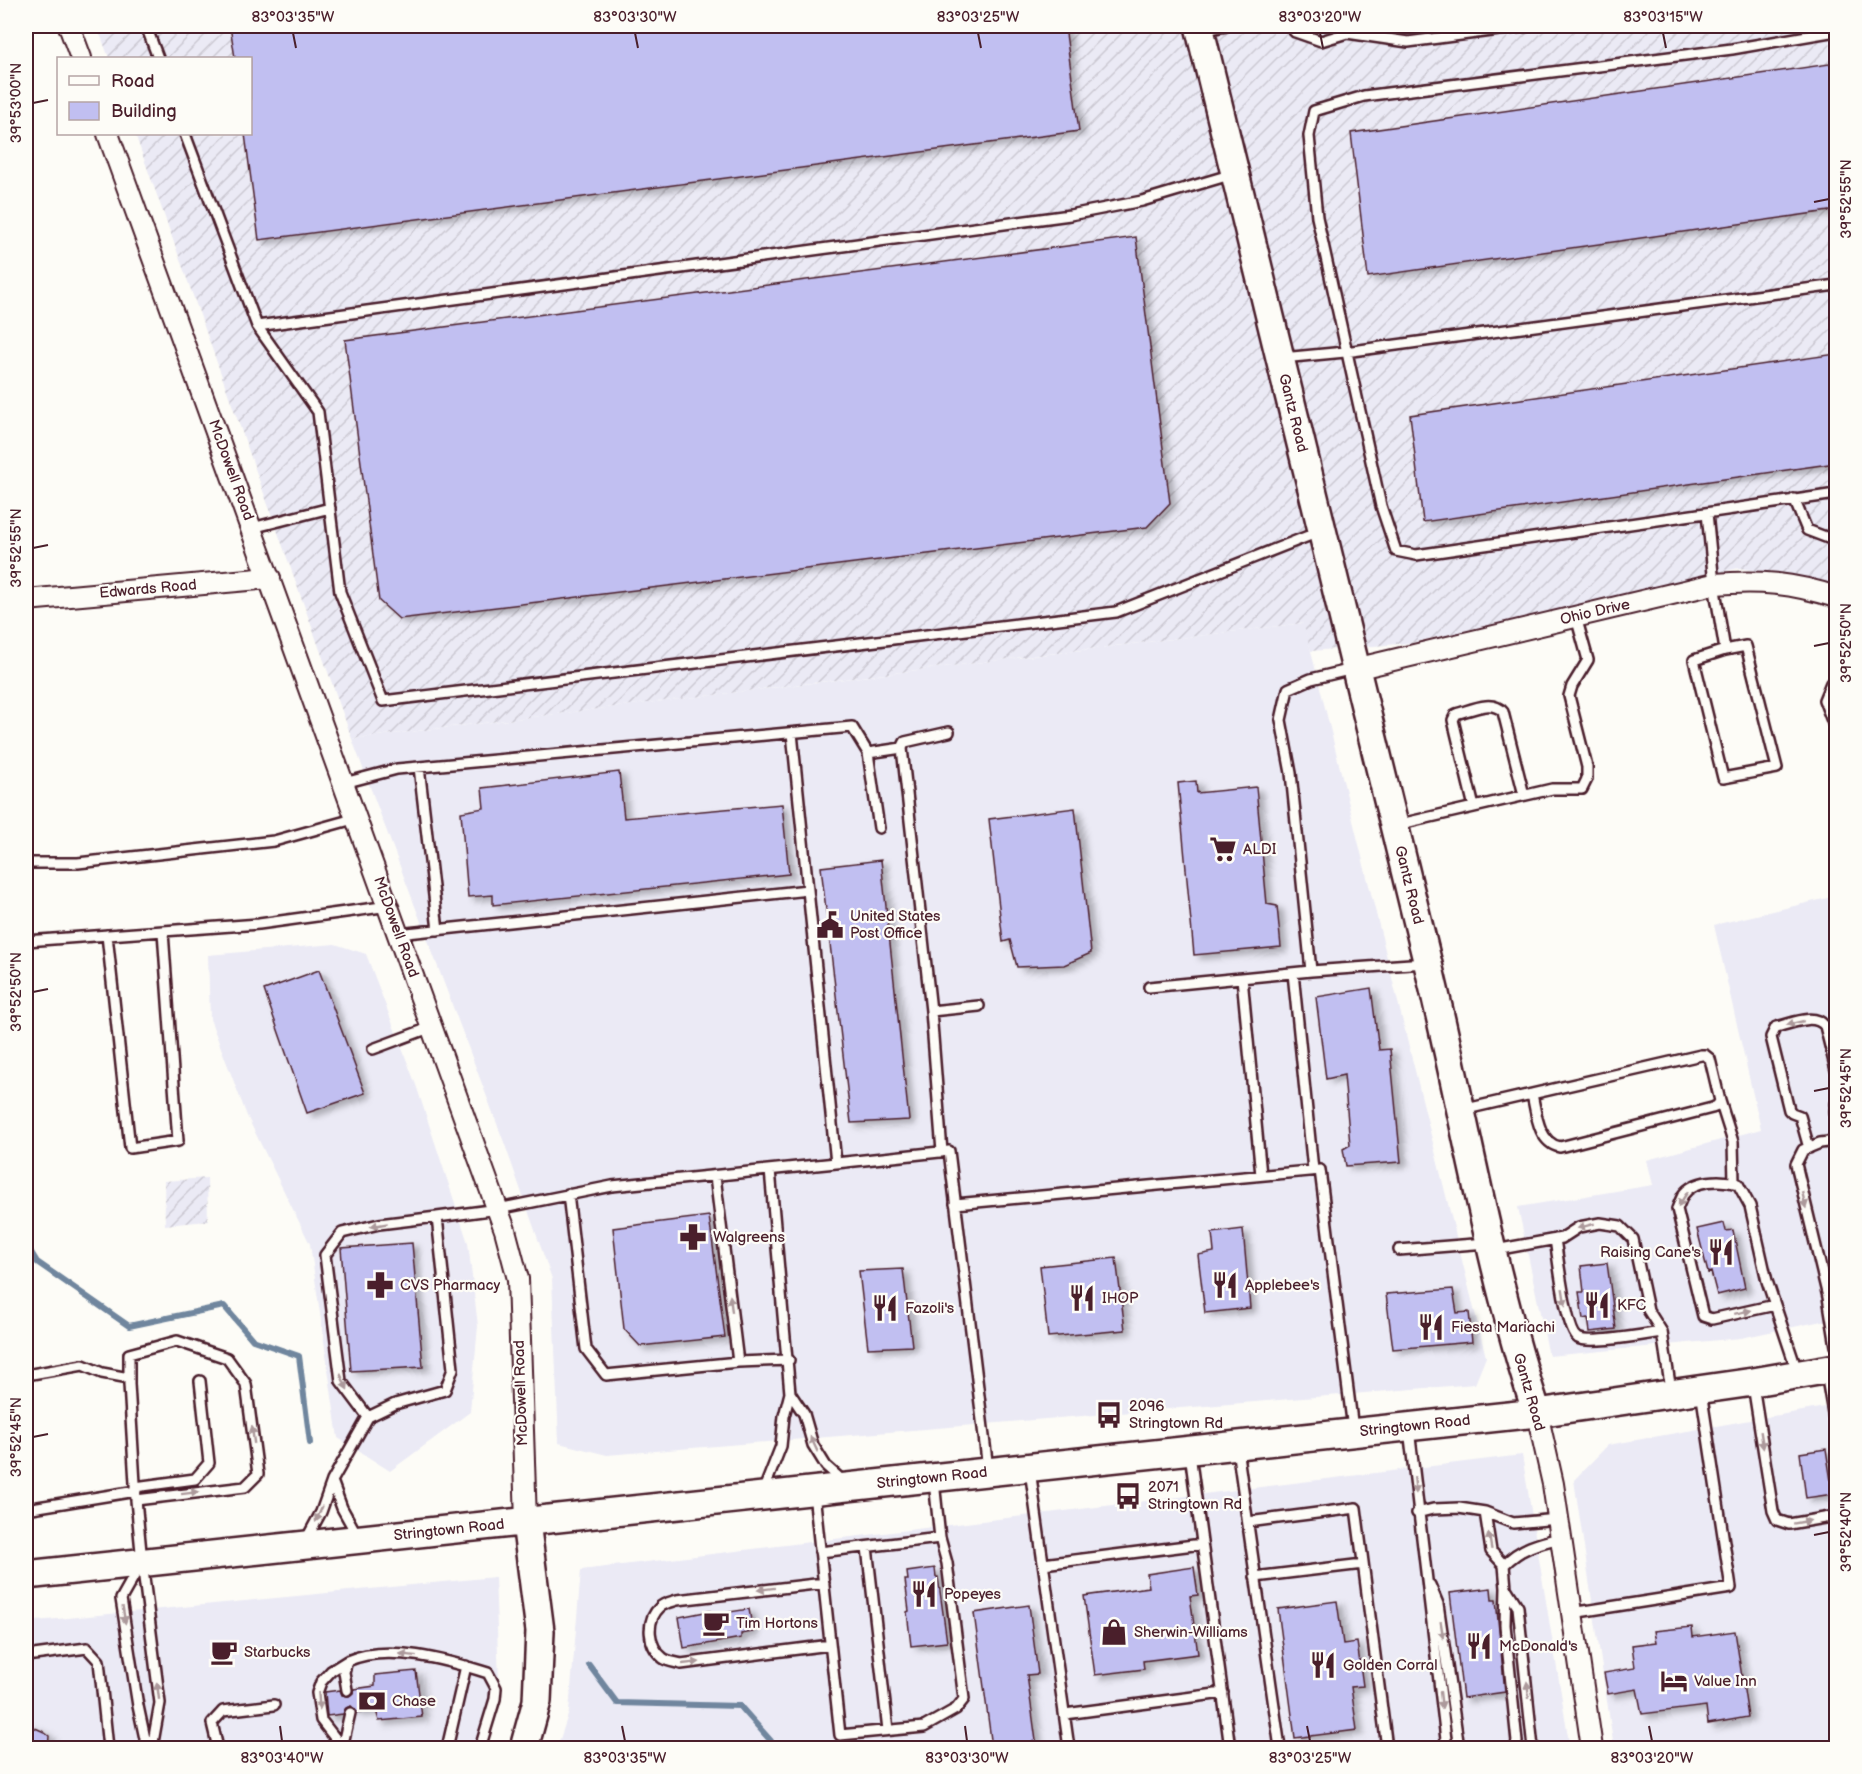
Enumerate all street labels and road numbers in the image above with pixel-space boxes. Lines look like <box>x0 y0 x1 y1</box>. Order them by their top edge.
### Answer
street label: Gantz Road <box>1274 372 1312 454</box>
street label: McDowell Road <box>204 417 258 523</box>
street label: Edwards Road <box>98 575 198 603</box>
street label: Ohio Drive <box>1558 595 1632 629</box>
street label: Gantz Road <box>1390 844 1428 926</box>
street label: McDowell Road <box>369 874 423 980</box>
street label: McDowell Road <box>510 1340 532 1446</box>
street label: Gantz Road <box>1509 1351 1549 1433</box>
street label: Stringtown Road <box>1359 1411 1471 1441</box>
street label: Stringtown Road <box>876 1463 988 1493</box>
street label: Stringtown Road <box>393 1515 505 1545</box>

